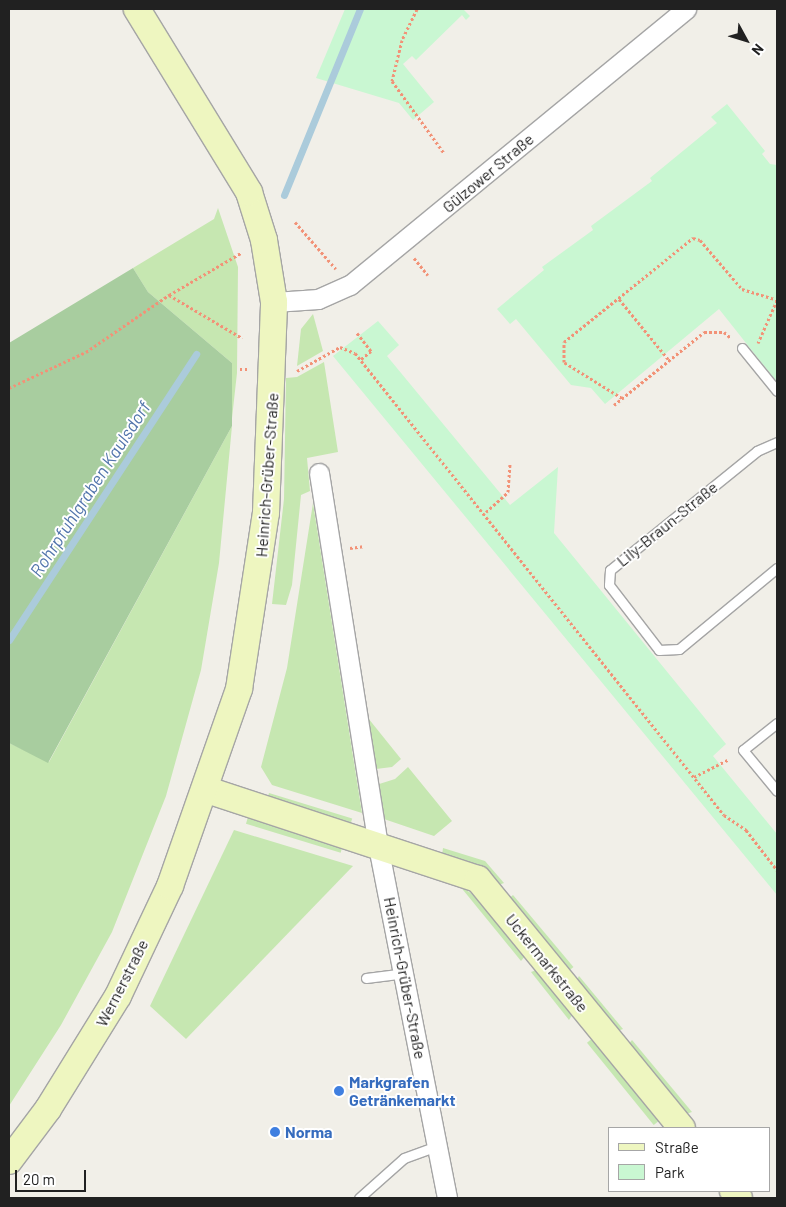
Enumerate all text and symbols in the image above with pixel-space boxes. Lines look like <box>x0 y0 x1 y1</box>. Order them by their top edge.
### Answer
north arrow <box>721 15 771 65</box>
text: N <box>749 41 768 59</box>
street label: Gülzower Straße <box>439 129 537 217</box>
street label: Heinrich-Grüber-Straße <box>252 392 282 558</box>
water label: Rohrpfuhlgraben Kaulsdorf <box>25 397 155 581</box>
street label: Lily-Braun-Straße <box>613 477 721 571</box>
street label: Heinrich-Grüber-Straße <box>380 895 430 1061</box>
street label: Uckermarkstraße <box>502 910 592 1016</box>
street label: Wernerstraße <box>92 936 152 1030</box>
place label: Markgrafen Getränkemarkt <box>349 1072 456 1110</box>
marker: Markgrafen Getränkemarkt <box>333 1085 345 1097</box>
place label: Norma <box>285 1122 332 1142</box>
marker: Norma <box>269 1126 281 1138</box>
legend <box>608 1127 771 1192</box>
text: Straße <box>655 1138 699 1156</box>
scale bar <box>18 1160 89 1192</box>
text: Park <box>655 1163 684 1181</box>
text: 20 m <box>23 1170 55 1188</box>

